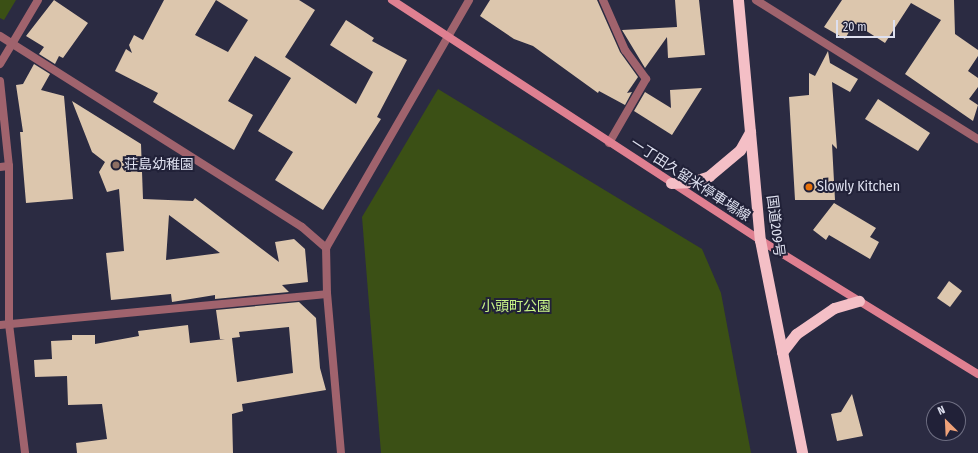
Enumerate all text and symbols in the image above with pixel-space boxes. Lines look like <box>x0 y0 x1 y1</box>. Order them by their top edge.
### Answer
scale bar <box>838 12 897 38</box>
text: 20 m <box>843 20 867 34</box>
street label: 一丁田久留米停車場線 <box>627 135 753 225</box>
place label: 荘島幼稚園 <box>124 157 194 173</box>
marker: 荘島幼稚園 <box>111 160 121 170</box>
place label: Slowly Kitchen <box>817 179 900 195</box>
marker: Slowly Kitchen <box>804 182 814 192</box>
street label: 国道209号 <box>763 194 787 258</box>
park label: 小頭町公園 <box>481 299 551 315</box>
north arrow <box>926 401 966 441</box>
text: N <box>936 403 947 418</box>

